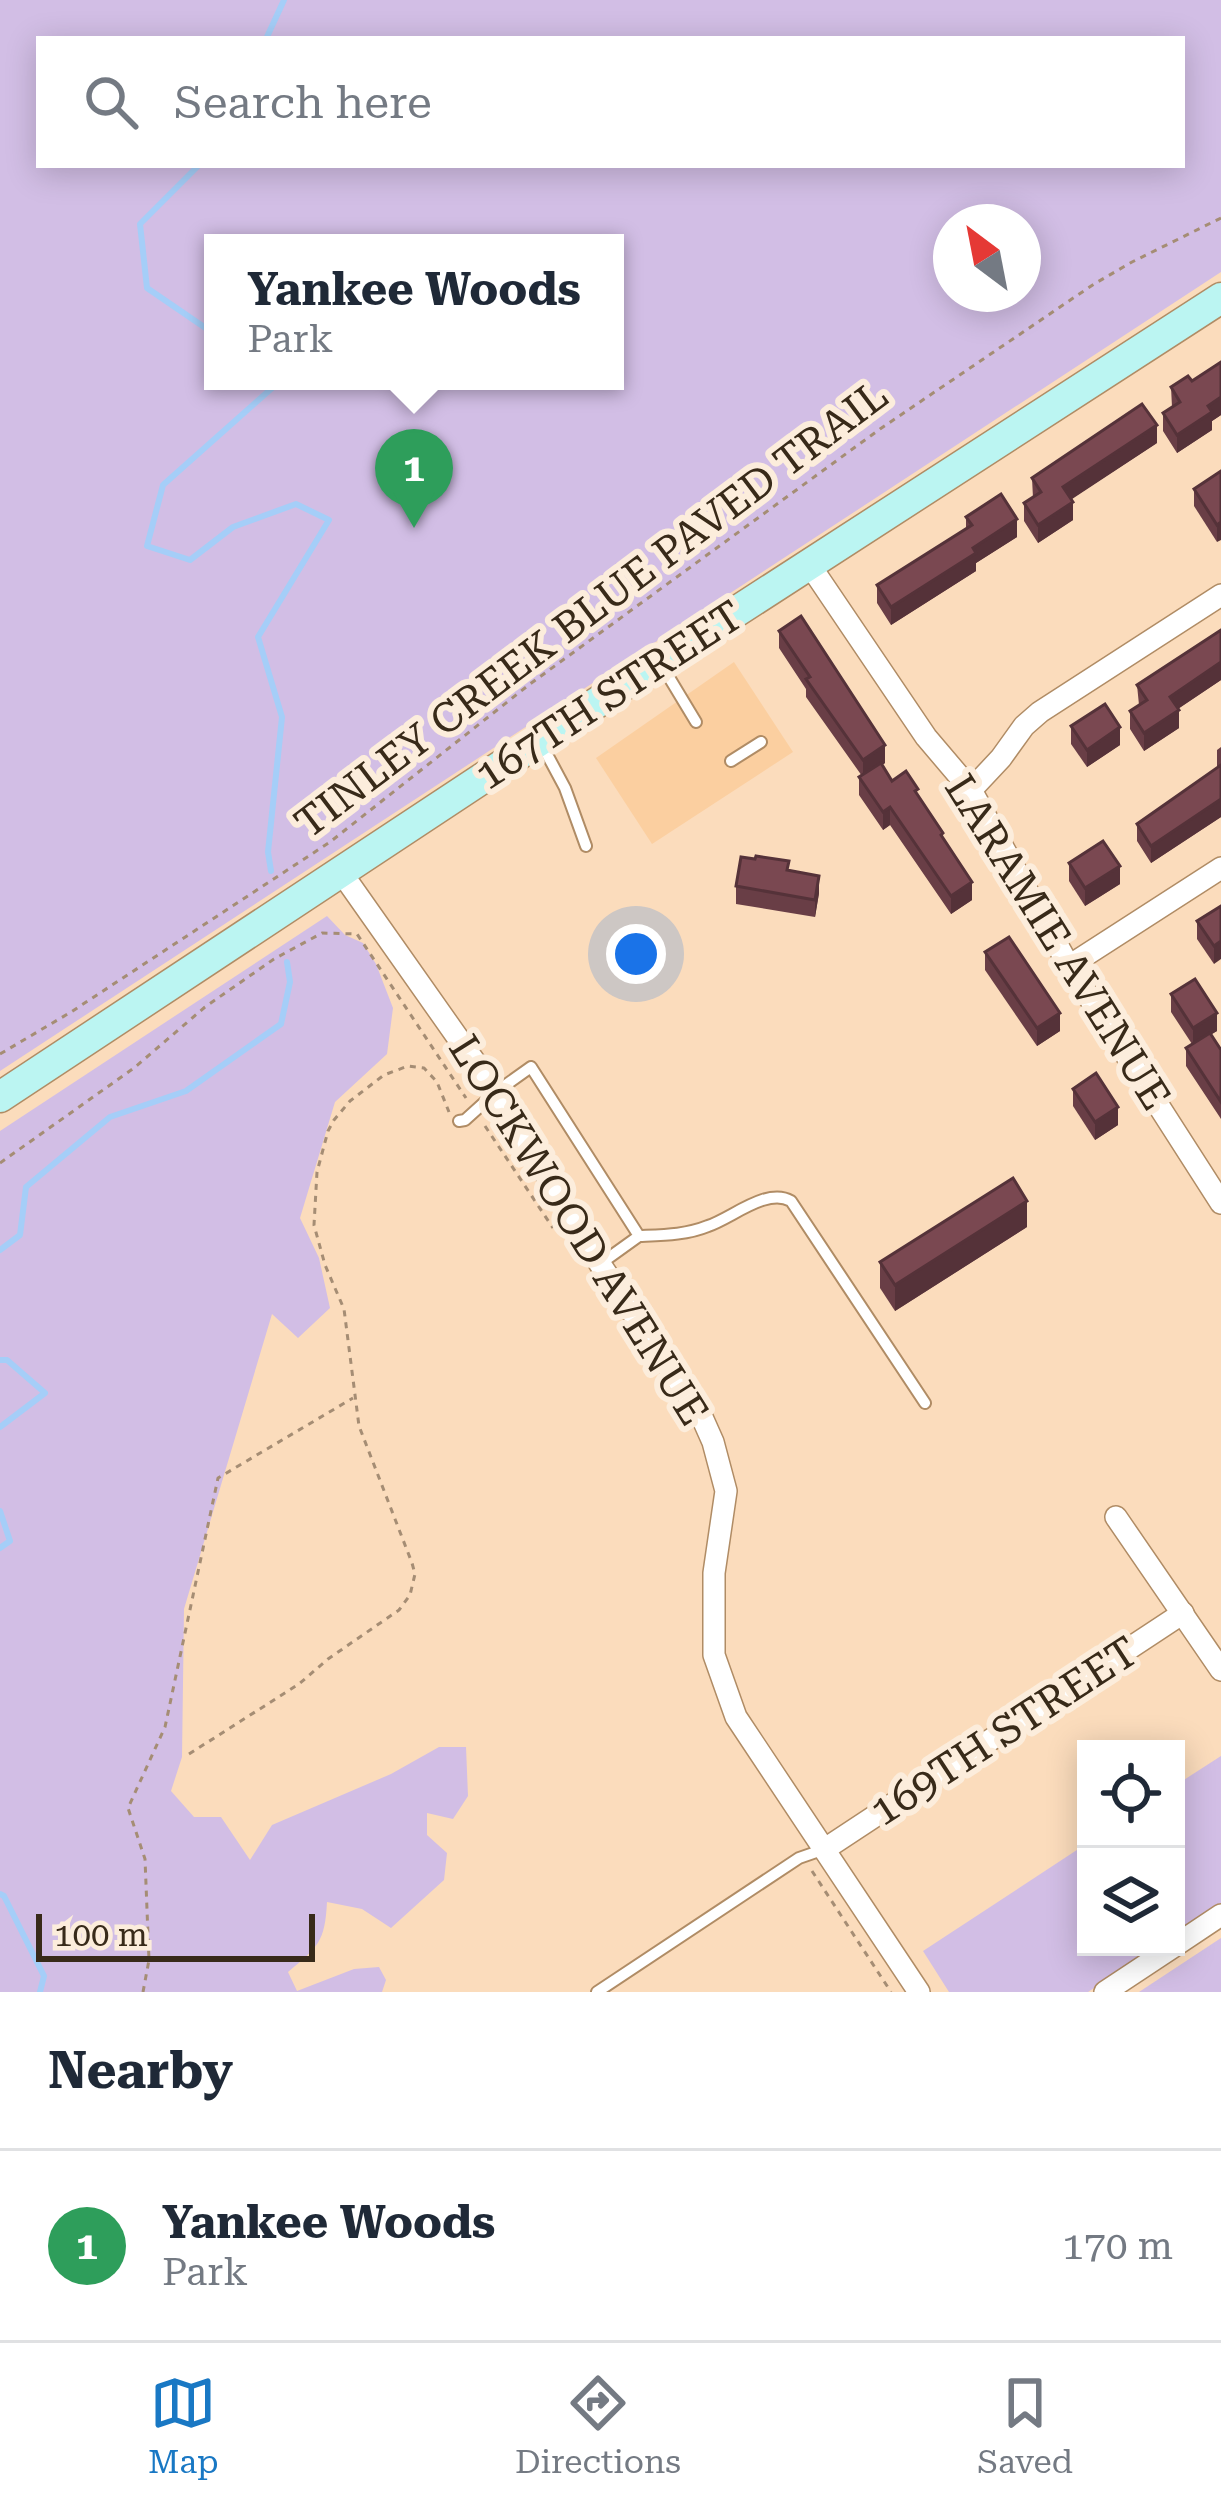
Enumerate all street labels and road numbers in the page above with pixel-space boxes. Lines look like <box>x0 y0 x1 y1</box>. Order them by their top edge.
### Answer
street label: TINLEY CREEK BLUE PAVED TRAIL <box>285 370 897 848</box>
street label: 167TH STREET <box>466 590 752 800</box>
street label: LARAMIE AVENUE <box>935 766 1181 1118</box>
street label: LOCKWOOD AVENUE <box>439 1026 719 1434</box>
street label: 169TH STREET <box>861 1626 1147 1836</box>

